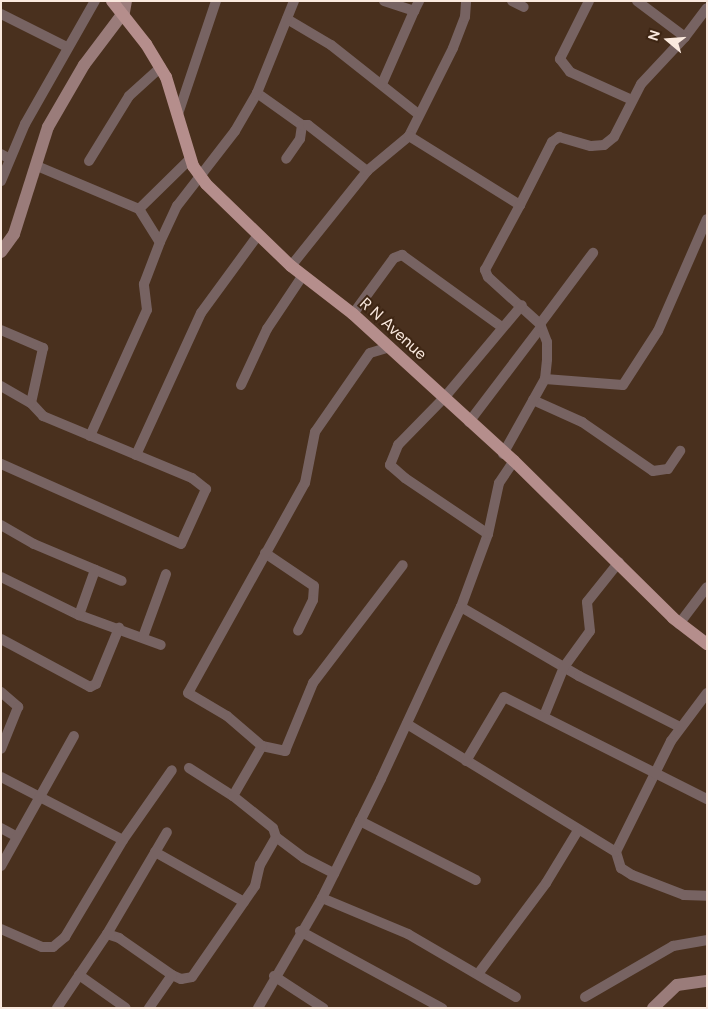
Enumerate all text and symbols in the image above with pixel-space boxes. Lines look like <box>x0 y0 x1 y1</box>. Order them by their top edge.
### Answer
north arrow <box>643 15 693 65</box>
text: N <box>644 28 664 43</box>
street label: R N Avenue <box>356 294 430 364</box>

